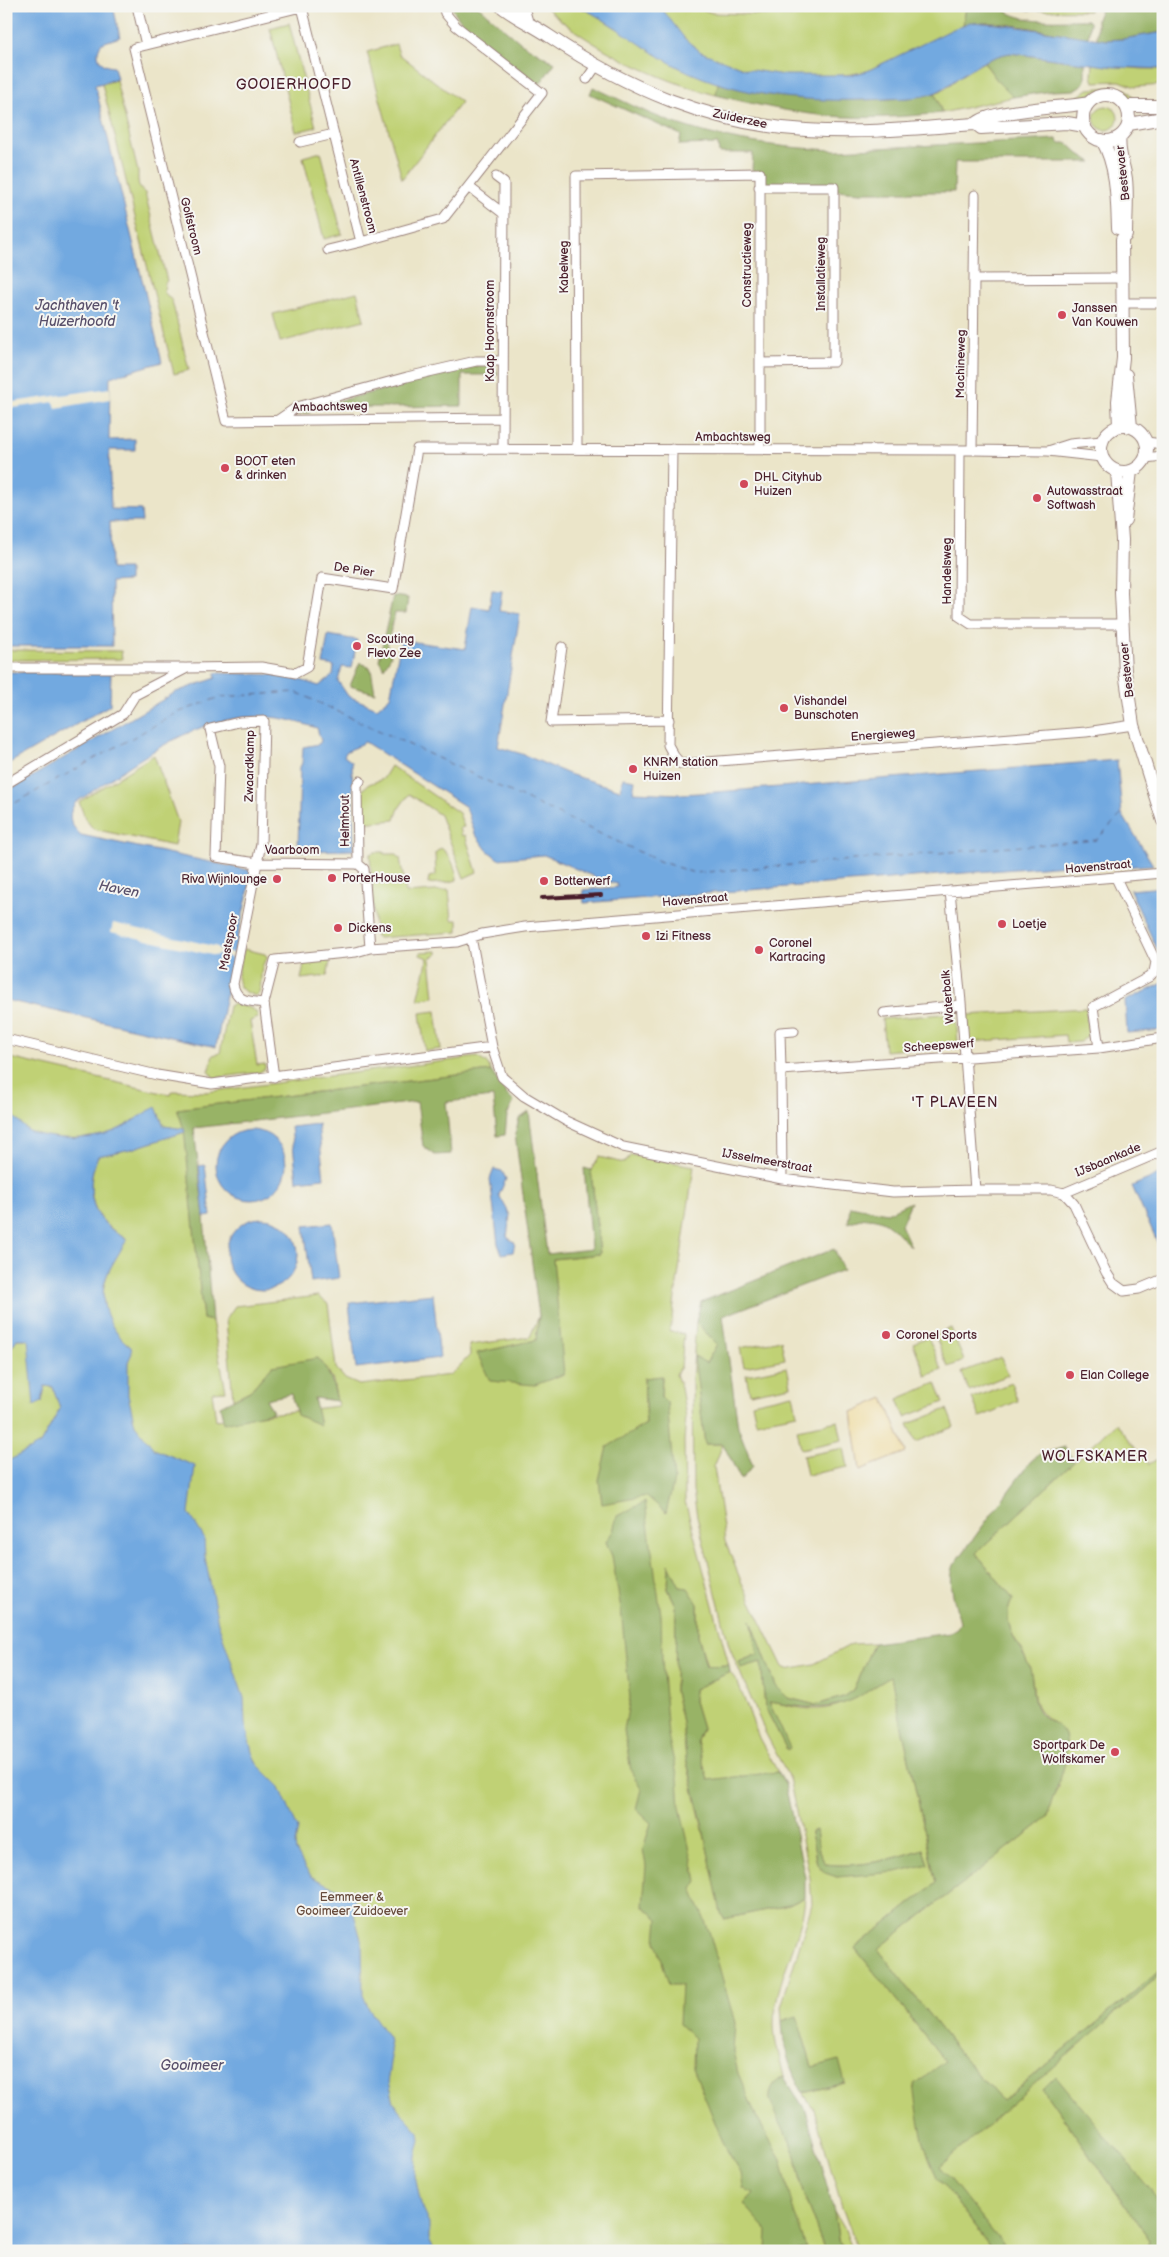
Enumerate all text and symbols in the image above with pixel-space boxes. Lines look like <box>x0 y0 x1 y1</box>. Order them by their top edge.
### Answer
district label: GOOIERHOOFD <box>236 76 352 93</box>
street label: Zuiderzee <box>711 106 768 132</box>
street label: Bestevaer <box>1113 144 1133 201</box>
street label: Antillenstroom <box>346 157 380 235</box>
street label: Golfstroom <box>177 195 205 257</box>
street label: Constructieweg <box>740 223 755 307</box>
street label: Installatieweg <box>814 237 829 311</box>
street label: Kabelweg <box>557 240 572 293</box>
street label: Kaap Hoornstroom <box>483 280 498 382</box>
water label: Jachthaven 't Huizerhoofd <box>34 297 119 330</box>
place label: Janssen Van Kouwen <box>1072 301 1138 330</box>
marker: Janssen Van Kouwen <box>1056 309 1068 321</box>
street label: Machineweg <box>953 329 969 399</box>
street label: Ambachtsweg <box>292 399 368 415</box>
street label: Ambachtsweg <box>695 430 771 445</box>
place label: BOOT eten & drinken <box>235 454 296 483</box>
marker: BOOT eten & drinken <box>219 462 231 474</box>
place label: DHL Cityhub Huizen <box>754 470 822 499</box>
marker: DHL Cityhub Huizen <box>738 478 750 490</box>
place label: Autowasstraat Softwash <box>1047 484 1123 513</box>
marker: Autowasstraat Softwash <box>1031 492 1043 504</box>
street label: Handelsweg <box>940 537 955 604</box>
street label: De Pier <box>333 559 376 581</box>
place label: Scouting Flevo Zee <box>367 632 421 661</box>
marker: Scouting Flevo Zee <box>351 640 363 652</box>
street label: Bestevaer <box>1117 641 1137 698</box>
place label: Vishandel Bunschoten <box>794 694 859 723</box>
marker: Vishandel Bunschoten <box>778 702 790 714</box>
street label: Energieweg <box>850 725 916 745</box>
street label: Zwaardklamp <box>242 730 258 803</box>
place label: KNRM station Huizen <box>643 755 718 784</box>
marker: KNRM station Huizen <box>627 763 639 775</box>
street label: Helmhout <box>338 795 353 847</box>
street label: Vaarboom <box>265 843 319 858</box>
street label: Havenstraat <box>1064 857 1132 877</box>
place label: PorterHouse <box>342 871 410 886</box>
place label: Riva Wijnlounge <box>181 872 267 887</box>
marker: PorterHouse <box>326 872 338 884</box>
marker: Riva Wijnlounge <box>271 873 283 885</box>
place label: Botterwerf <box>554 874 611 889</box>
marker: Botterwerf <box>538 875 550 887</box>
water label: Haven <box>97 877 141 901</box>
street label: Havenstraat <box>661 890 729 910</box>
street label: Mastspoor <box>216 912 242 972</box>
place label: Loetje <box>1012 917 1047 932</box>
marker: Loetje <box>996 918 1008 930</box>
place label: Dickens <box>348 921 392 936</box>
marker: Dickens <box>332 922 344 934</box>
place label: Izi Fitness <box>656 929 711 944</box>
marker: Izi Fitness <box>640 930 652 942</box>
place label: Coronel Kartracing <box>769 936 825 965</box>
marker: Coronel Kartracing <box>753 944 765 956</box>
street label: Waterbalk <box>938 969 958 1025</box>
street label: Scheepswerf <box>903 1036 975 1056</box>
district label: 'T PLAVEEN <box>911 1094 999 1111</box>
street label: IJsbaankade <box>1073 1139 1143 1181</box>
street label: IJsselmeerstraat <box>721 1146 814 1176</box>
place label: Coronel Sports <box>896 1328 977 1343</box>
marker: Coronel Sports <box>880 1329 892 1341</box>
place label: Elan College <box>1080 1368 1149 1383</box>
marker: Elan College <box>1064 1369 1076 1381</box>
district label: WOLFSKAMER <box>1042 1448 1148 1465</box>
place label: Sportpark De Wolfskamer <box>1033 1738 1106 1767</box>
marker: Sportpark De Wolfskamer <box>1109 1746 1121 1758</box>
park label: Eemmeer & Gooimeer Zuidoever <box>296 1890 408 1919</box>
water label: Gooimeer <box>161 2057 224 2074</box>

